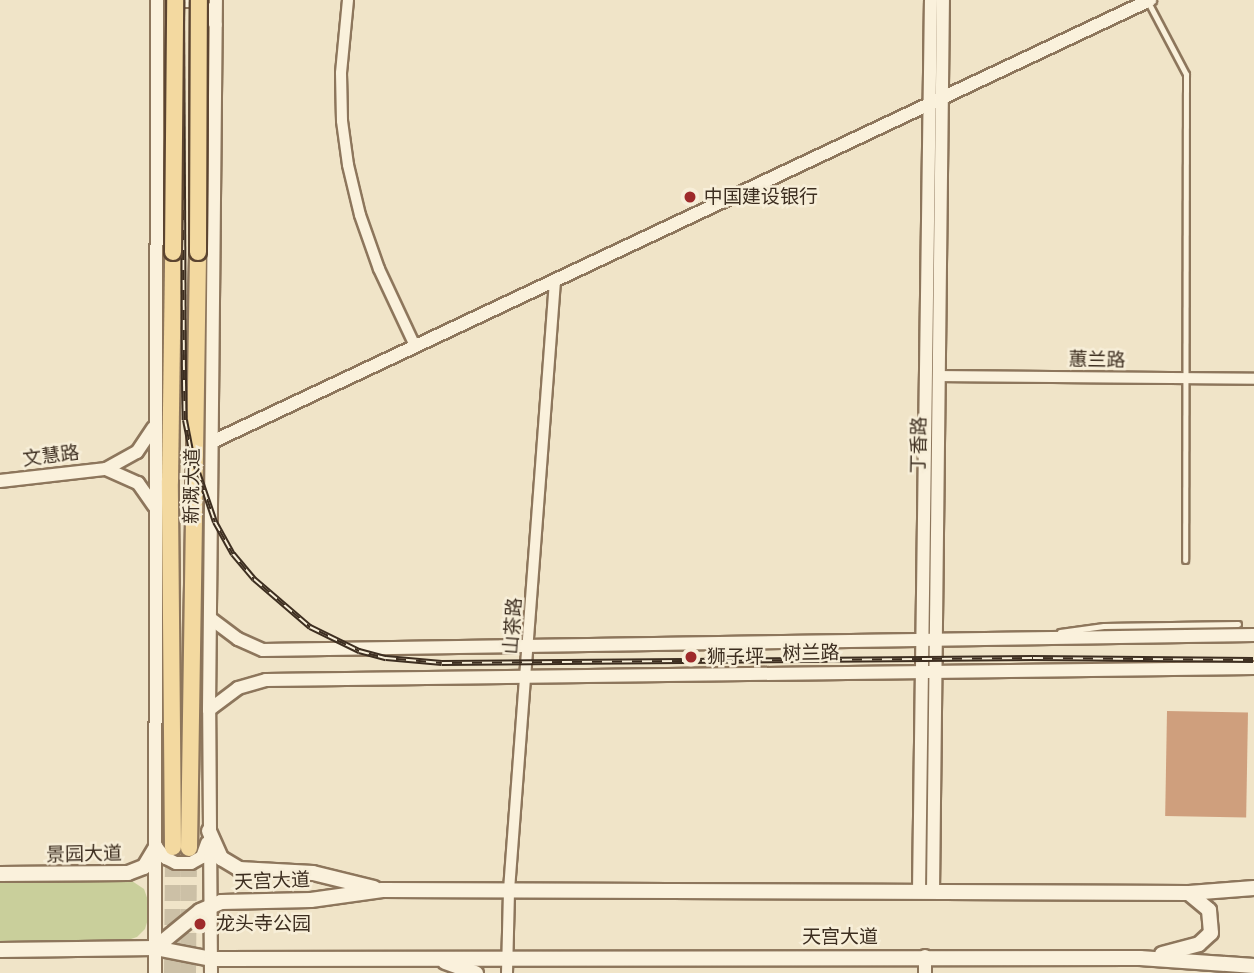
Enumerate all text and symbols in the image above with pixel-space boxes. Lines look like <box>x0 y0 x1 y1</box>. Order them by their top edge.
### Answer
place label: 中国建设银行 <box>704 186 818 208</box>
marker: 中国建设银行 <box>682 189 698 205</box>
street label: 蕙兰路 <box>1068 348 1126 372</box>
street label: 丁香路 <box>907 416 931 474</box>
street label: 文慧路 <box>21 441 81 471</box>
street label: 新溉大道 <box>180 448 204 524</box>
street label: 山茶路 <box>500 597 526 655</box>
street label: 树兰路 <box>782 641 840 665</box>
place label: 狮子坪 <box>707 646 764 668</box>
marker: 狮子坪 <box>681 647 701 667</box>
street label: 景园大道 <box>46 842 122 866</box>
street label: 天宫大道 <box>234 868 310 894</box>
place label: 龙头寺公园 <box>216 913 311 935</box>
marker: 龙头寺公园 <box>190 914 210 934</box>
street label: 天宫大道 <box>802 926 878 948</box>

